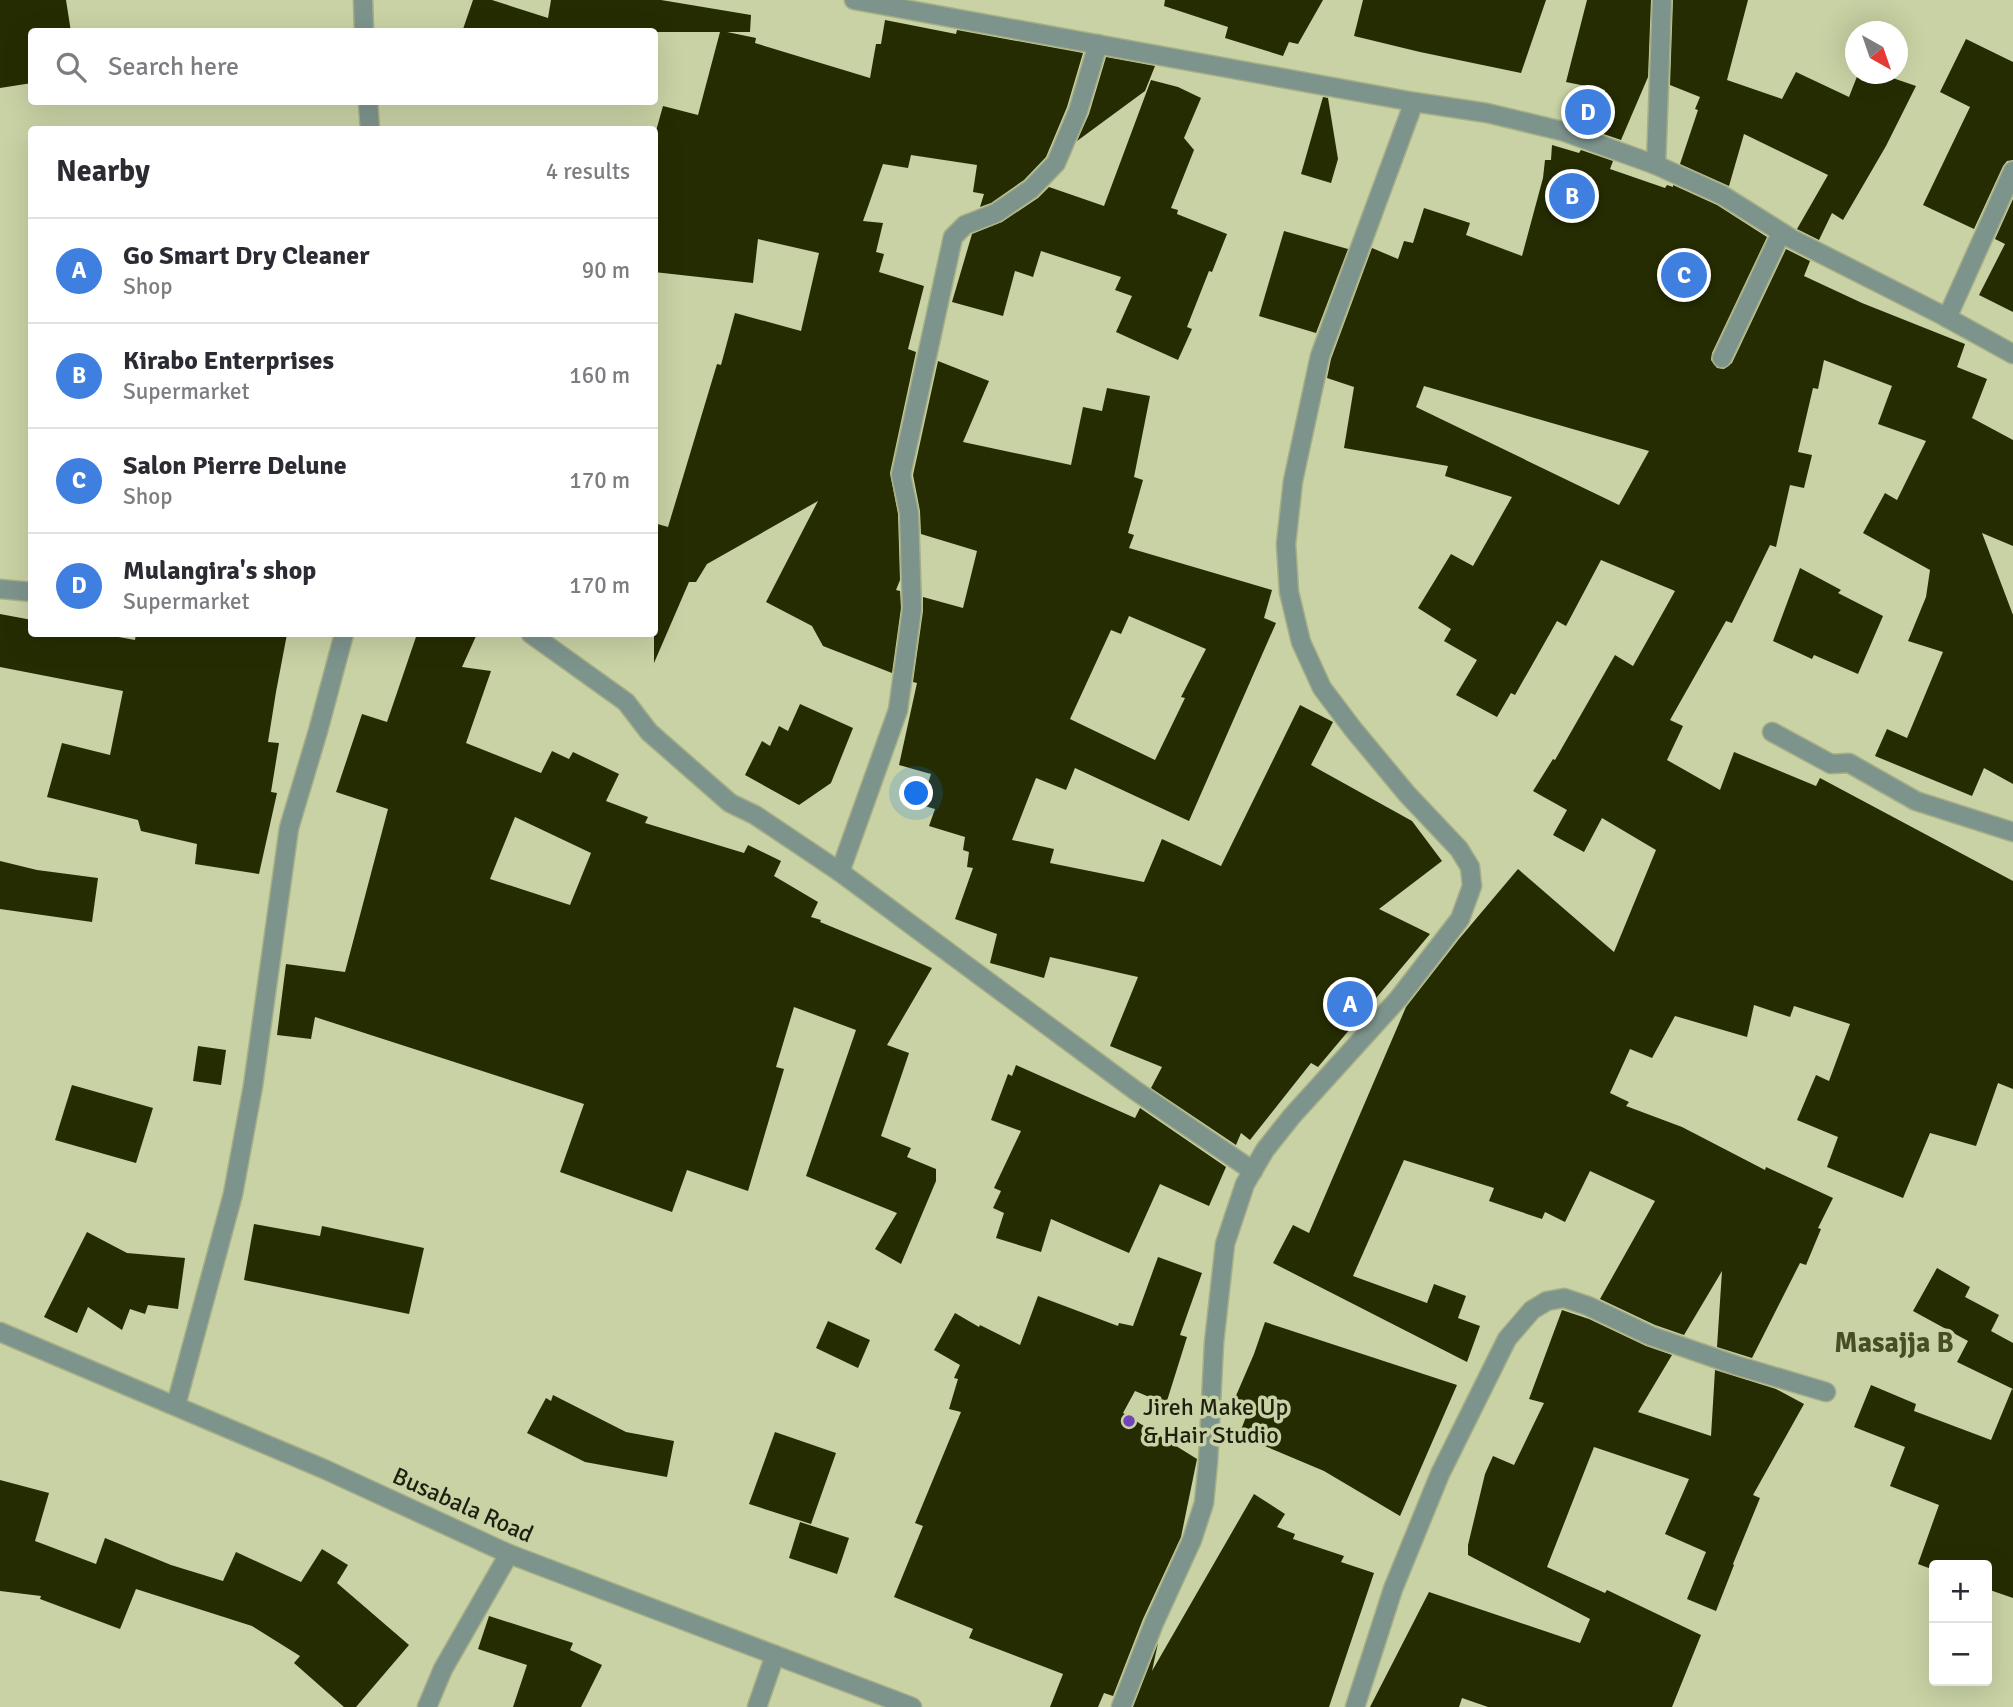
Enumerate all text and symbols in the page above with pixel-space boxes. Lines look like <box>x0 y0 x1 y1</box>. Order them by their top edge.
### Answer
north arrow <box>1845 21 1908 84</box>
search box <box>28 28 658 105</box>
icon: search <box>52 48 90 86</box>
text: Search here <box>108 51 239 83</box>
pin: D <box>1565 86 1611 138</box>
text: Nearby <box>56 153 150 190</box>
text: 4 results <box>546 157 630 186</box>
pin: B <box>1549 170 1595 222</box>
text: Go Smart Dry Cleaner <box>123 240 370 272</box>
pin: C <box>1661 249 1707 301</box>
text: A <box>72 256 86 285</box>
text: 90 m <box>582 256 630 285</box>
text: Shop <box>123 272 172 301</box>
text: Kirabo Enterprises <box>123 345 334 377</box>
text: B <box>72 361 86 390</box>
text: 160 m <box>569 361 630 390</box>
text: Supermarket <box>123 377 250 406</box>
text: Salon Pierre Delune <box>123 450 347 482</box>
text: C <box>72 466 86 495</box>
text: 170 m <box>569 466 630 495</box>
text: Shop <box>123 482 172 511</box>
text: Mulangira's shop <box>123 555 316 587</box>
text: D <box>71 571 87 600</box>
text: 170 m <box>569 571 630 600</box>
text: Supermarket <box>123 587 250 616</box>
your location <box>899 776 933 810</box>
pin: A <box>1327 978 1373 1030</box>
district label: Masajja B <box>1834 1326 1954 1360</box>
place label: Jireh Make Up & Hair Studio <box>1143 1392 1288 1450</box>
marker: Jireh Make Up & Hair Studio <box>1121 1413 1137 1429</box>
street label: Busabala Road <box>388 1461 538 1549</box>
map controls <box>1929 1560 1992 1686</box>
button: + <box>1929 1560 1992 1623</box>
button: − <box>1929 1623 1992 1686</box>

